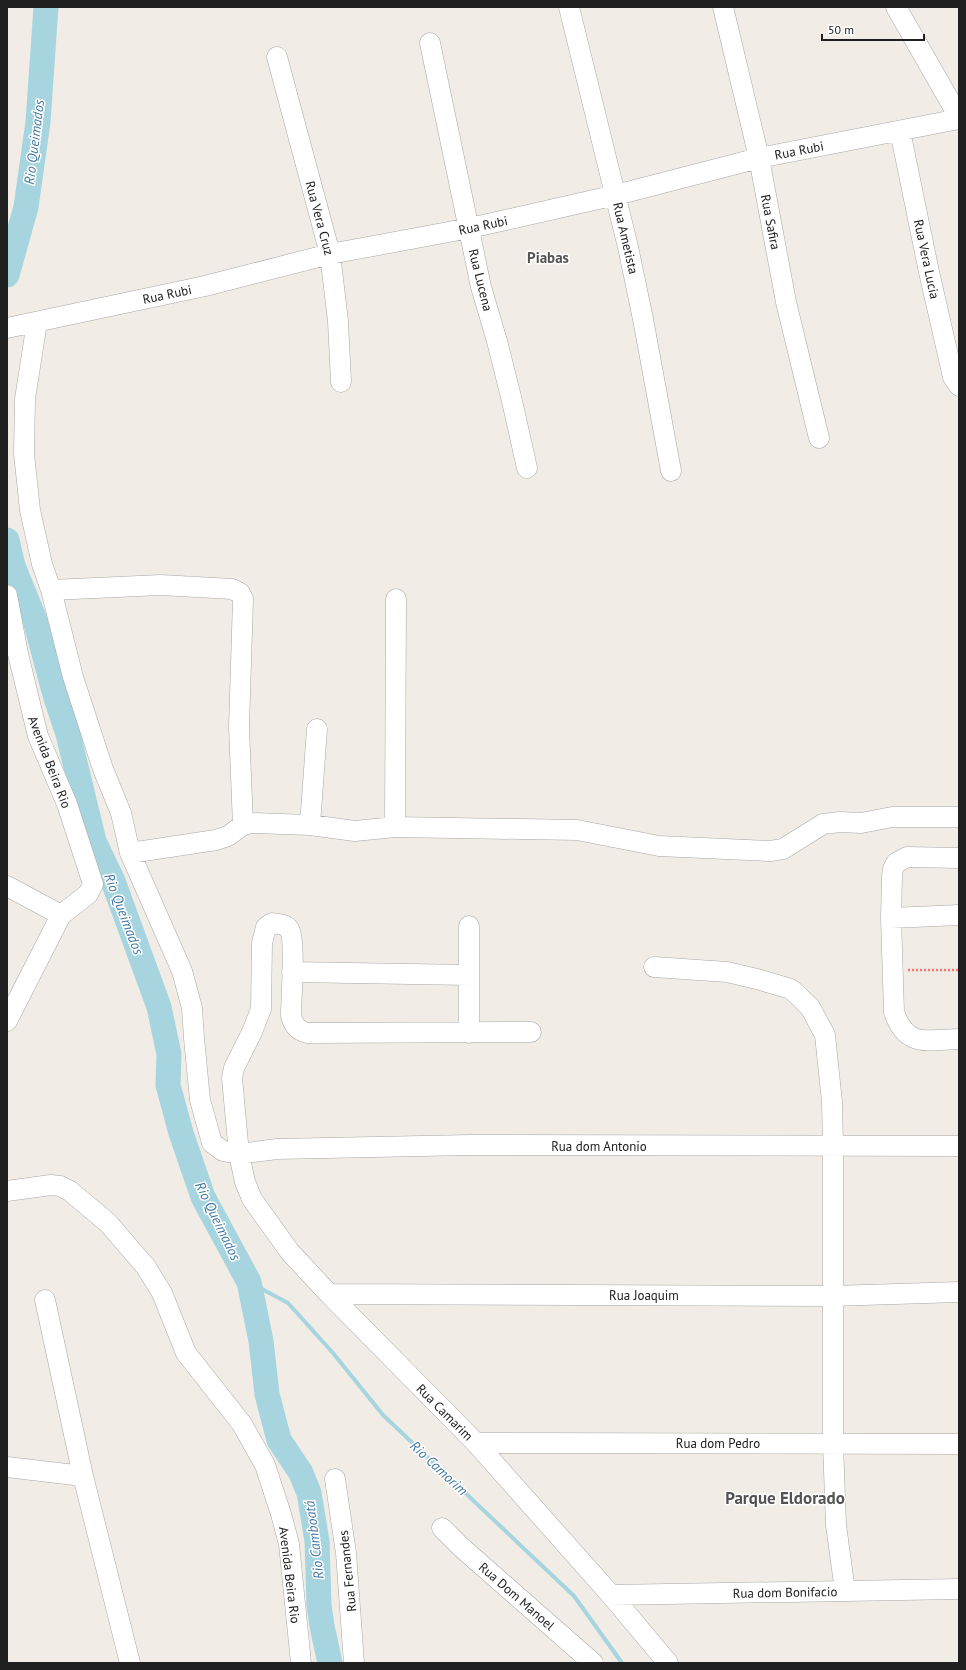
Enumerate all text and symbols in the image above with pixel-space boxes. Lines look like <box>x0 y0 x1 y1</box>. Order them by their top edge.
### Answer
scale bar <box>822 16 924 42</box>
text: 50 m <box>828 22 854 37</box>
water label: Rio Queimados <box>20 98 48 186</box>
street label: Rua Rubi <box>773 137 825 164</box>
street label: Rua Vera Cruz <box>301 179 338 257</box>
street label: Rua Safira <box>757 193 784 251</box>
street label: Rua Ametista <box>609 201 642 276</box>
street label: Rua Rubi <box>457 212 509 239</box>
street label: Rua Vera Lucia <box>910 218 943 300</box>
street label: Rua Lucena <box>465 247 496 313</box>
district label: Piabas <box>527 248 569 267</box>
street label: Rua Rubi <box>141 281 193 308</box>
street label: Avenida Beira Rio <box>24 714 75 811</box>
water label: Rio Queimados <box>100 871 148 958</box>
street label: Rua dom Antonio <box>551 1138 647 1155</box>
water label: Rio Queimados <box>191 1179 245 1264</box>
street label: Rua Joaquim <box>609 1287 679 1304</box>
street label: Rua Camarim <box>413 1380 477 1444</box>
street label: Rua dom Pedro <box>676 1435 760 1452</box>
water label: Rio Camorim <box>406 1437 472 1500</box>
district label: Parque Eldorado <box>725 1487 845 1509</box>
water label: Rio Camboatá <box>300 1500 328 1580</box>
street label: Avenida Beira Rio <box>275 1526 304 1625</box>
street label: Rua Fernandes <box>335 1529 360 1613</box>
street label: Rua Dom Manoel <box>475 1559 558 1634</box>
street label: Rua dom Bonifacio <box>733 1583 837 1602</box>

